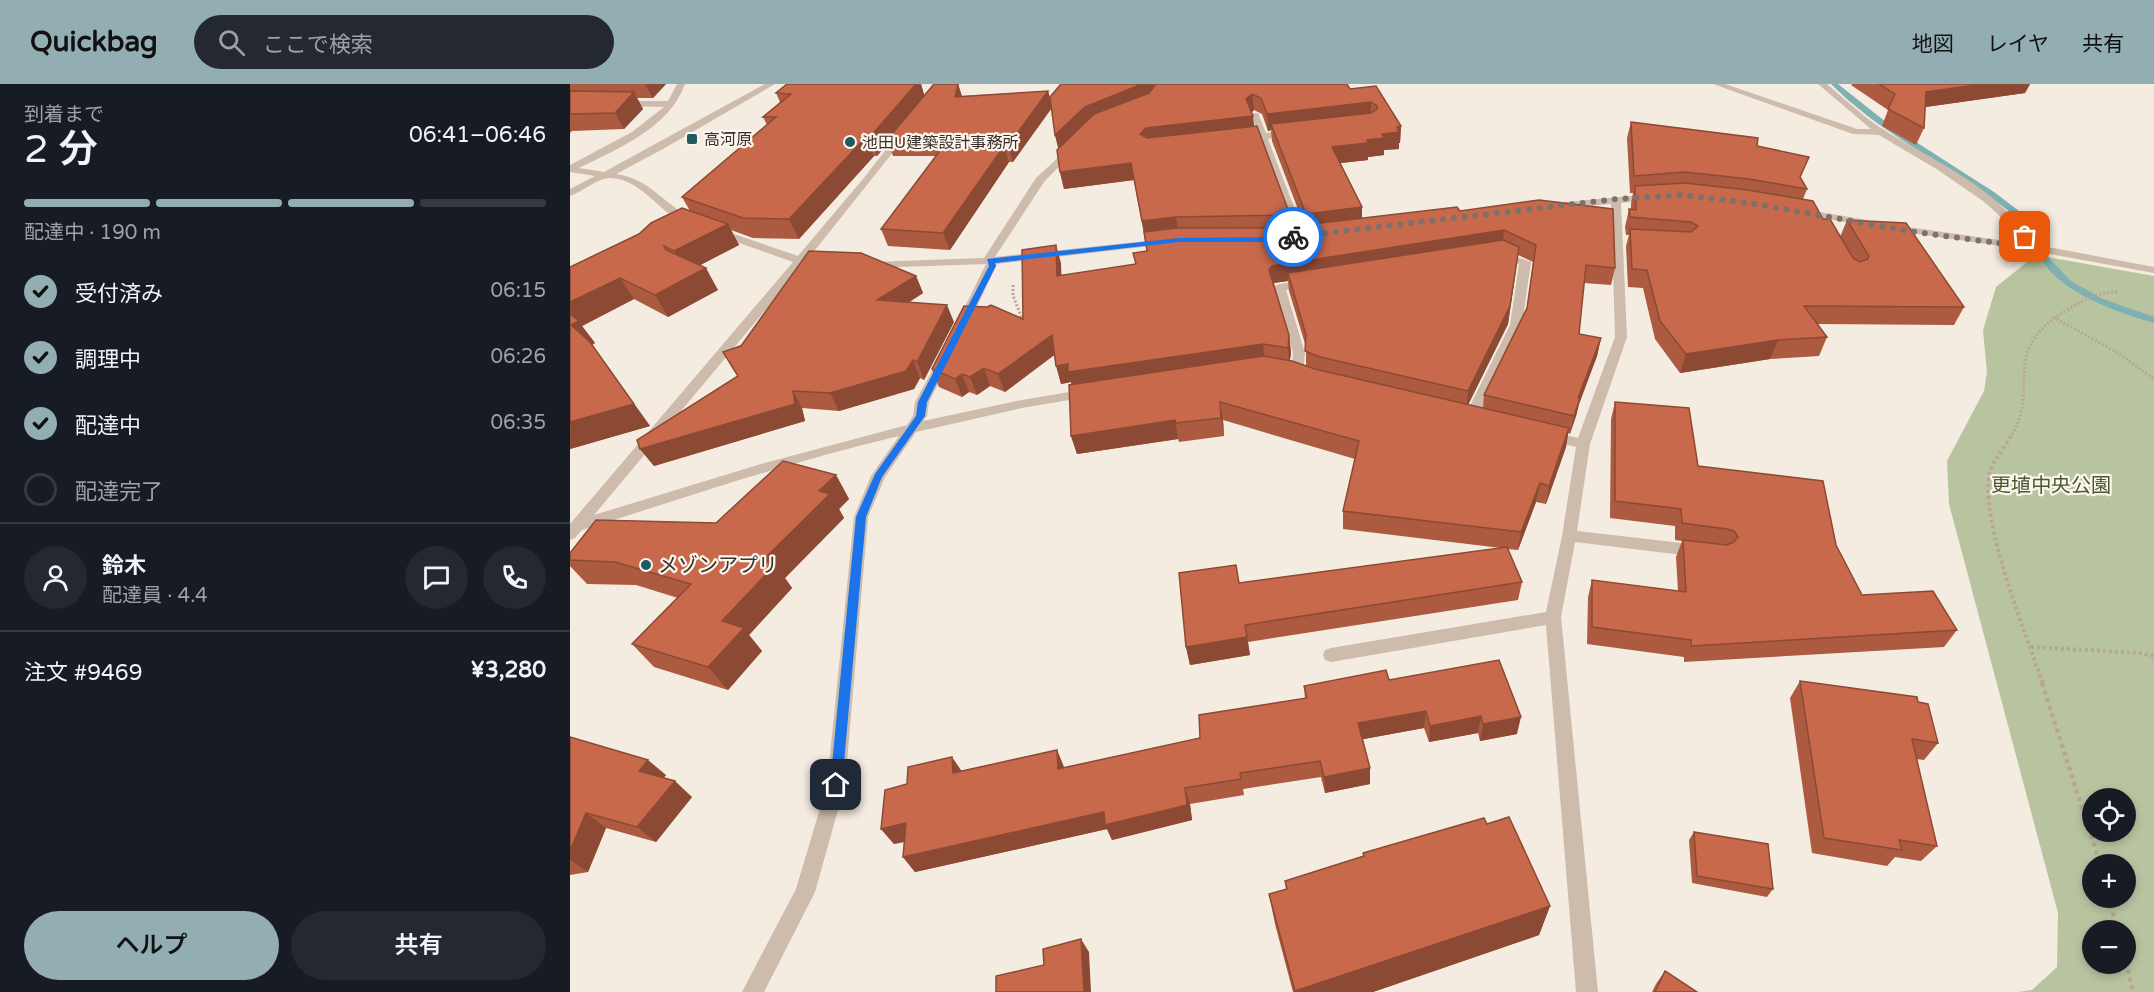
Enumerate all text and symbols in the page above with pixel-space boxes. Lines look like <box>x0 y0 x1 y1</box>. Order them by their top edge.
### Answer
search box <box>194 15 614 69</box>
text: Quickbag <box>30 25 158 59</box>
icon: search <box>215 26 248 59</box>
text: ここで検索 <box>263 32 373 58</box>
text: 地図 <box>1912 32 1954 57</box>
text: レイヤ <box>1987 32 2049 57</box>
text: 共有 <box>2082 32 2124 57</box>
text: 到着まで <box>24 103 104 127</box>
text: 06:41–06:46 <box>409 122 546 148</box>
text: 2 分 <box>24 126 98 173</box>
place label: 高河原 <box>704 130 752 150</box>
marker: 高河原 <box>685 132 699 146</box>
place label: 池田U建築設計事務所 <box>862 133 1018 153</box>
marker: 池田U建築設計事務所 <box>843 135 857 149</box>
courier <box>1263 207 1323 267</box>
pin <box>1999 211 2050 262</box>
icon: bag <box>2008 220 2041 253</box>
text: 配達中 · 190 m <box>24 221 161 245</box>
icon: bike <box>1277 221 1310 254</box>
icon: check <box>24 275 57 308</box>
text: 06:15 <box>491 279 546 303</box>
text: 受付済み <box>75 281 163 307</box>
icon: check <box>24 341 57 374</box>
text: 06:26 <box>491 345 546 369</box>
text: 調理中 <box>75 347 141 373</box>
icon: check <box>24 407 57 440</box>
text: 06:35 <box>491 411 546 435</box>
text: 配達中 <box>75 413 141 439</box>
park label: 更埴中央公園 <box>1991 474 2111 498</box>
text: 配達完了 <box>75 479 163 505</box>
button: person <box>24 546 87 609</box>
button: chat <box>405 546 468 609</box>
button: phone <box>483 546 546 609</box>
text: 鈴木 <box>102 553 146 579</box>
place label: メゾンアプリ <box>658 554 778 578</box>
marker: メゾンアプリ <box>639 558 653 572</box>
text: 配達員 · 4.4 <box>102 584 208 608</box>
text: ¥3,280 <box>471 657 546 683</box>
text: 注文 #9469 <box>24 660 142 686</box>
pin <box>810 759 861 810</box>
icon: home <box>819 768 852 801</box>
map controls <box>2082 788 2136 974</box>
button: locate <box>2082 788 2136 842</box>
button: + <box>2082 854 2136 908</box>
button: ヘルプ <box>24 911 279 980</box>
button: 共有 <box>291 911 546 980</box>
button: − <box>2082 920 2136 974</box>

